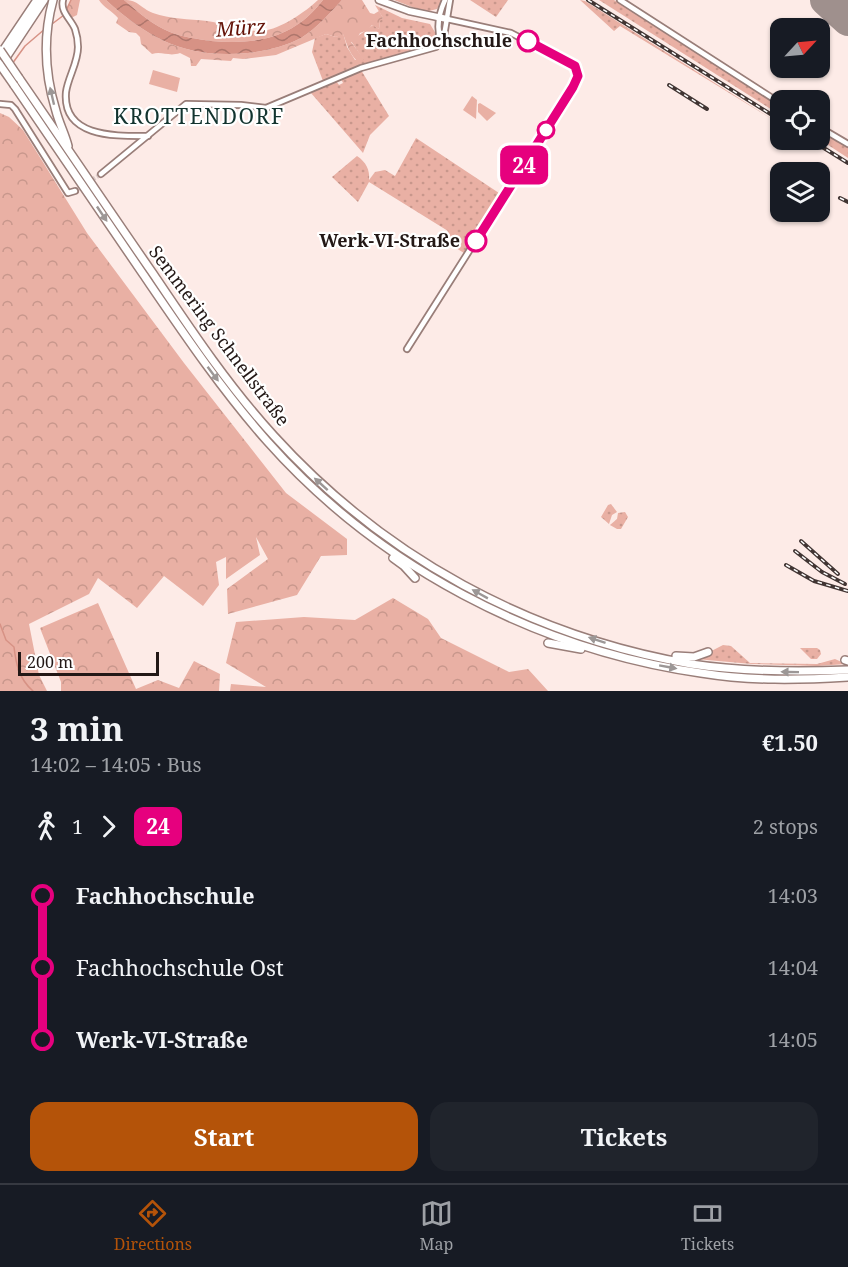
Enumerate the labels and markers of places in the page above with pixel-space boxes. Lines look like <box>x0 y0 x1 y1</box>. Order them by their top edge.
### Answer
place label: Fachhochschule <box>366 28 512 52</box>
marker: Fachhochschule <box>517 30 539 52</box>
unlabelled marker <box>537 121 555 139</box>
place label: Werk-VI-Straße <box>319 228 460 252</box>
marker: Werk-VI-Straße <box>465 230 487 252</box>

